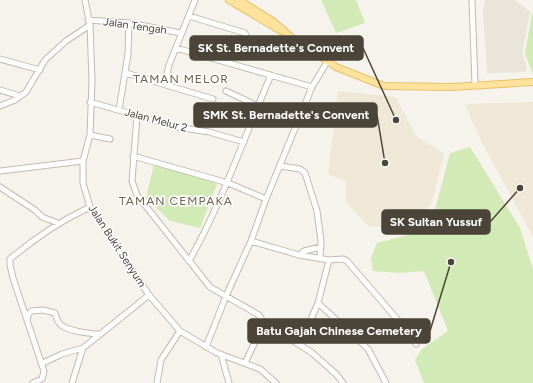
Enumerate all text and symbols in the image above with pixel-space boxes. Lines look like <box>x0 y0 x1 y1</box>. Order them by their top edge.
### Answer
street label: Jalan Tengah <box>102 15 168 37</box>
callout: SK St. Bernadette's Convent <box>190 36 363 60</box>
text: SK St. Bernadette's Convent <box>198 41 354 55</box>
district label: TAMAN MELOR <box>133 72 229 86</box>
callout: SMK St. Bernadette's Convent <box>194 103 377 127</box>
street label: Jalan Melur 2 <box>123 105 189 135</box>
text: SMK St. Bernadette's Convent <box>203 108 369 122</box>
district label: TAMAN CEMPAKA <box>119 194 233 208</box>
street label: Jalan Bukit Senyum <box>85 202 149 290</box>
callout: SK Sultan Yussuf <box>382 210 490 234</box>
text: SK Sultan Yussuf <box>390 215 483 229</box>
callout: Batu Gajah Chinese Cemetery <box>248 319 430 343</box>
text: Batu Gajah Chinese Cemetery <box>256 324 422 338</box>

